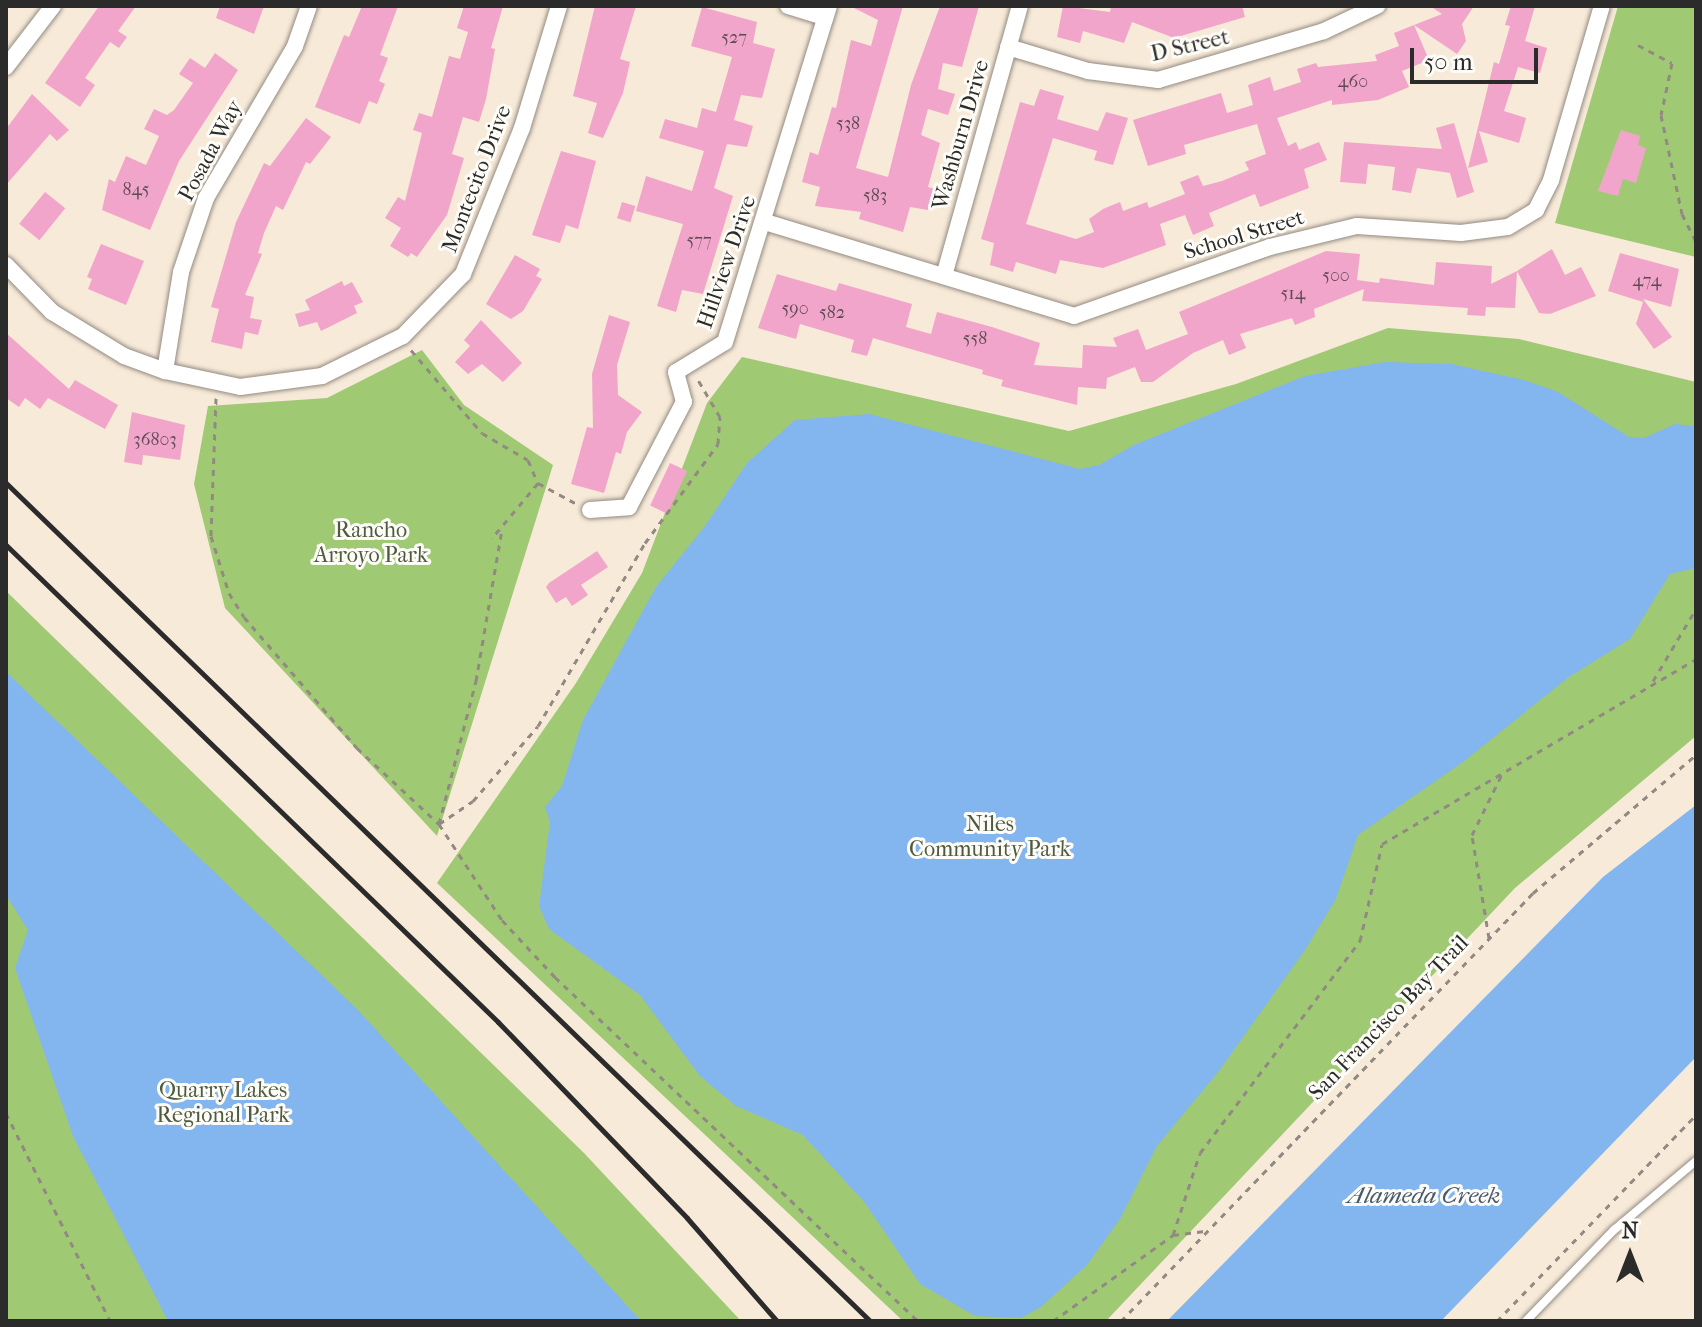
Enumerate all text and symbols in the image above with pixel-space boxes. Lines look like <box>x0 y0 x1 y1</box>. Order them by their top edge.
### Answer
street label: D Street <box>1148 24 1232 68</box>
house number: 527 <box>721 27 747 49</box>
scale bar <box>1414 32 1542 82</box>
text: 50 m <box>1424 48 1473 76</box>
street label: Washburn Drive <box>927 57 995 213</box>
house number: 460 <box>1338 71 1368 93</box>
street label: Posada Way <box>173 96 249 206</box>
street label: Montecito Drive <box>437 102 517 256</box>
house number: 538 <box>836 113 860 135</box>
house number: 845 <box>123 179 149 201</box>
house number: 583 <box>863 185 887 207</box>
street label: Hillview Drive <box>692 192 762 332</box>
street label: School Street <box>1181 204 1307 266</box>
house number: 577 <box>686 230 712 252</box>
house number: 500 <box>1322 265 1350 287</box>
house number: 474 <box>1633 270 1661 292</box>
house number: 514 <box>1281 283 1305 305</box>
house number: 590 <box>781 298 809 320</box>
house number: 582 <box>819 302 845 324</box>
house number: 558 <box>963 328 987 350</box>
house number: 36803 <box>133 429 177 451</box>
park label: Rancho Arroyo Park <box>314 517 428 568</box>
park label: Niles Community Park <box>909 811 1071 862</box>
street label: San Francisco Bay Trail <box>1303 930 1475 1106</box>
park label: Quarry Lakes Regional Park <box>156 1077 290 1128</box>
water label: Alameda Creek <box>1348 1182 1500 1210</box>
north arrow <box>1590 1215 1670 1295</box>
text: N <box>1622 1218 1638 1244</box>

